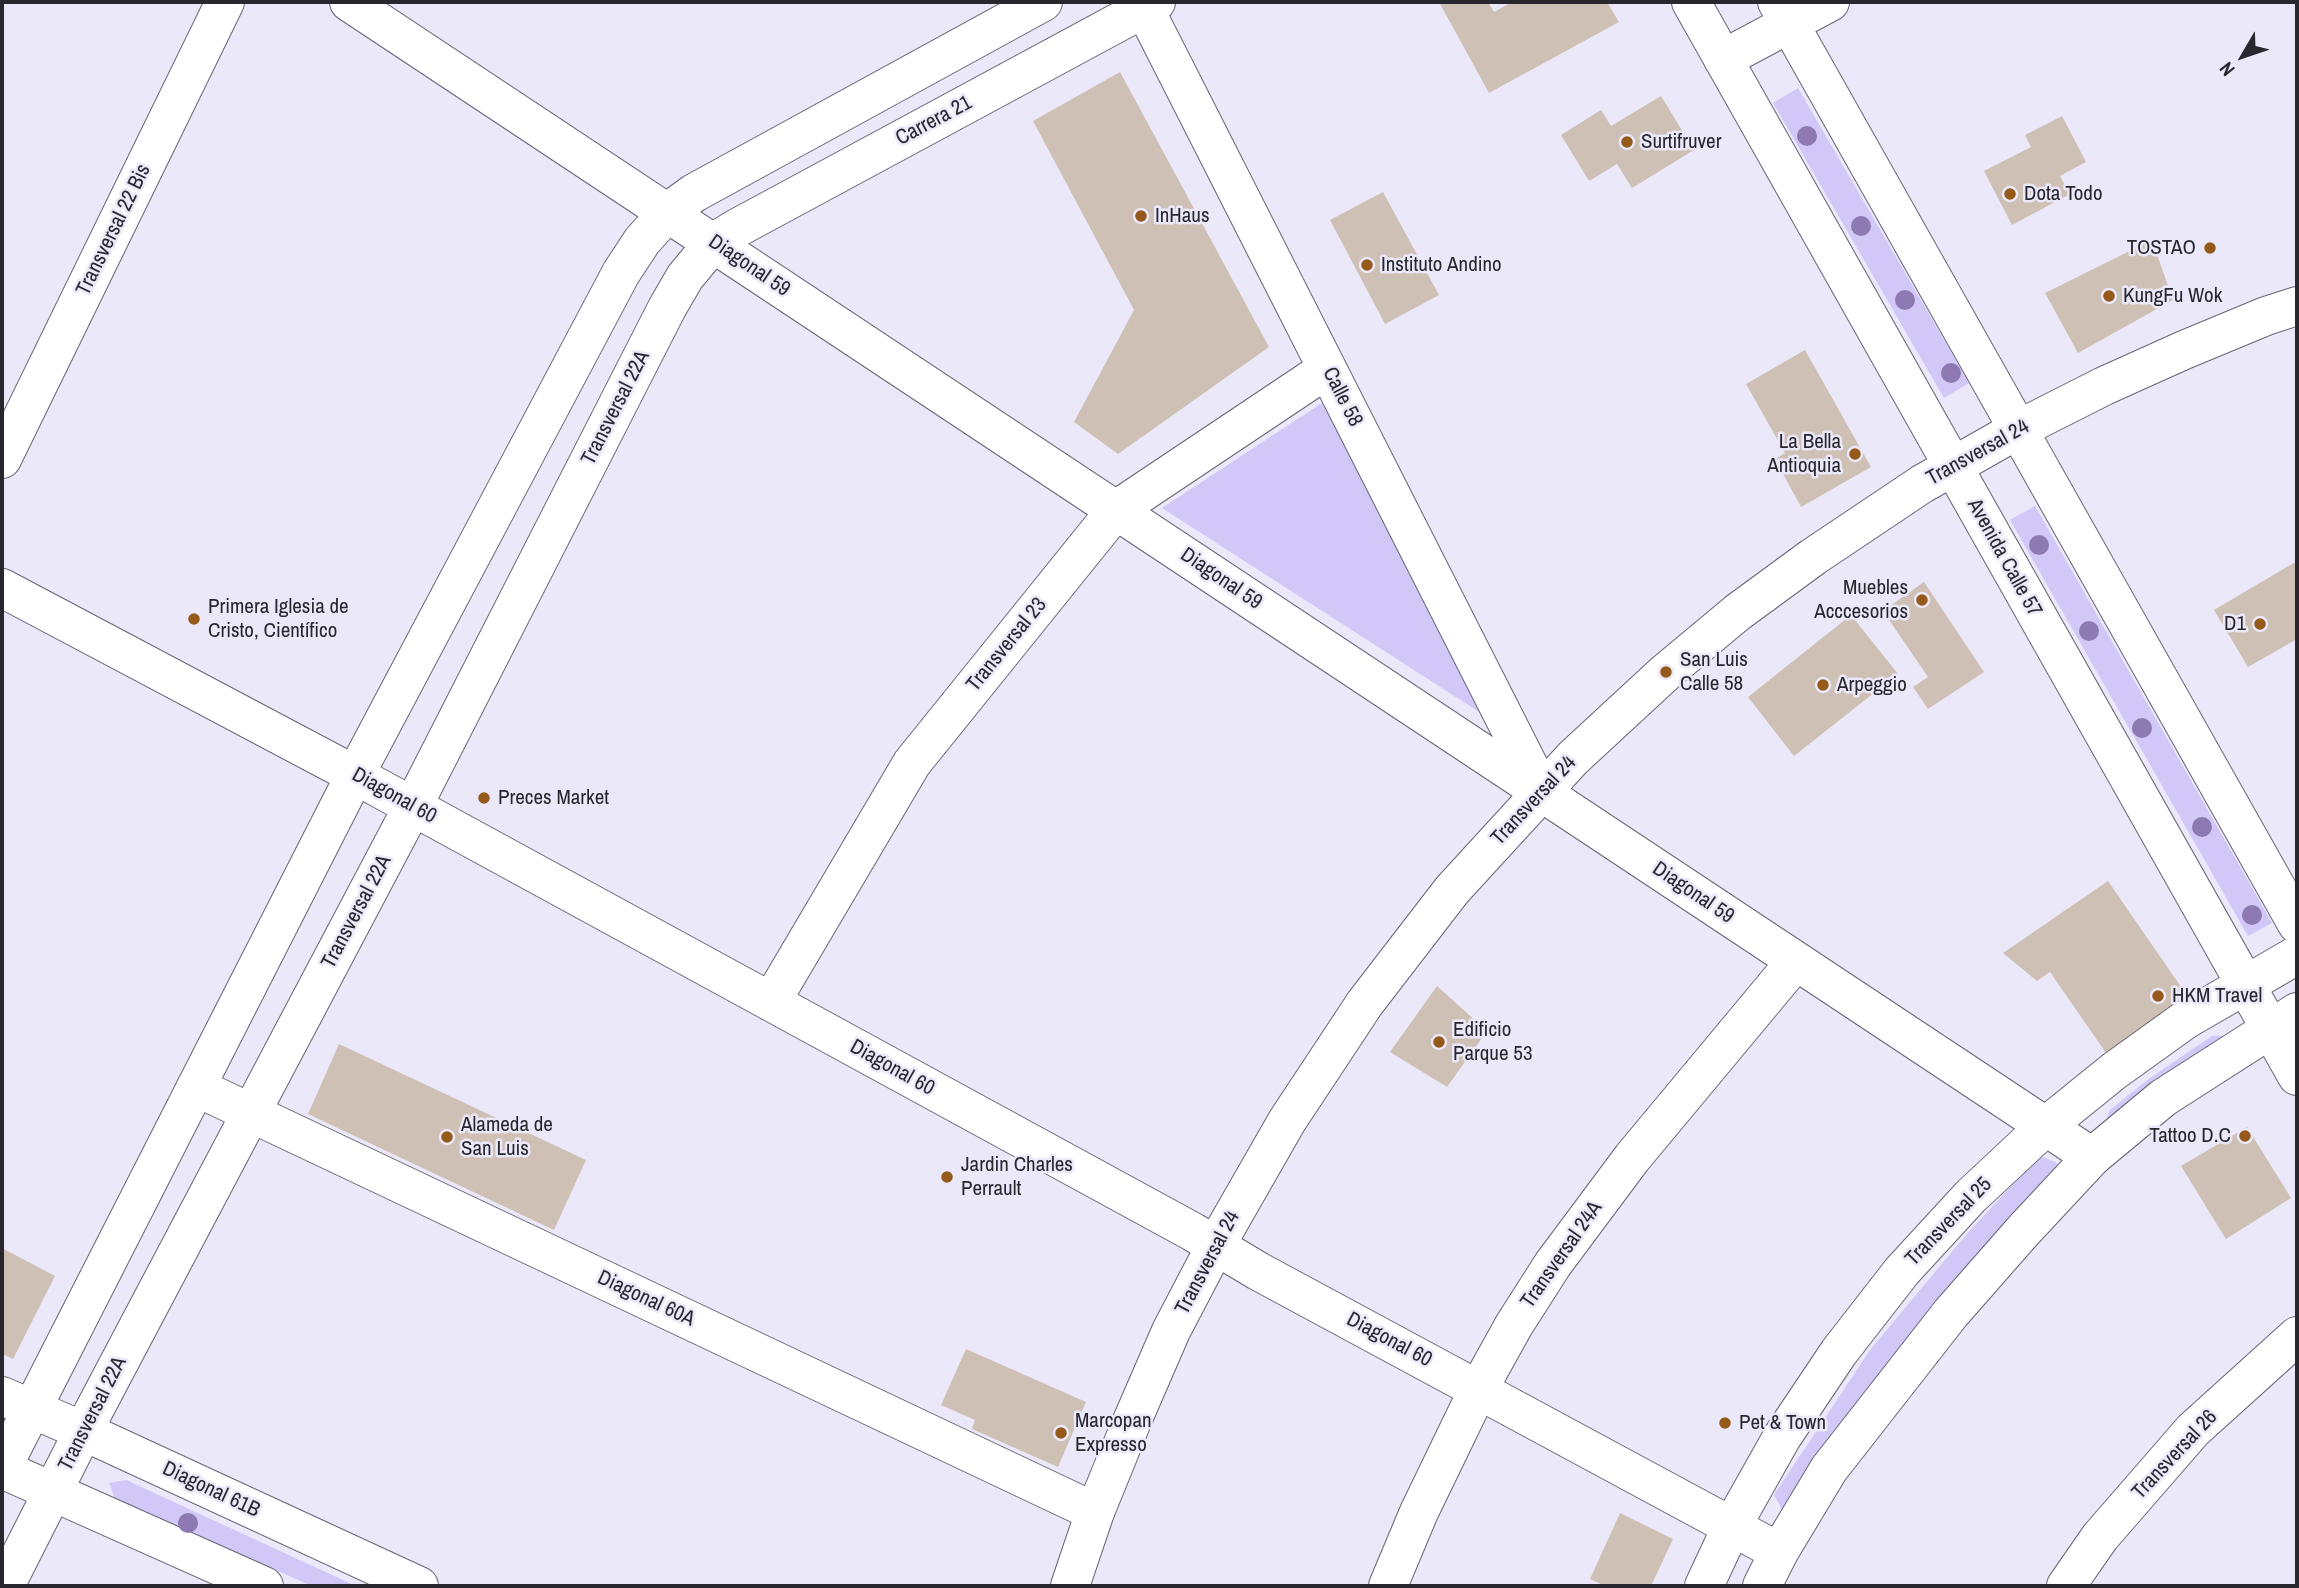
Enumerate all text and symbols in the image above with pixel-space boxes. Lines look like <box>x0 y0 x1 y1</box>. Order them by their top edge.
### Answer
north arrow <box>2208 21 2278 91</box>
text: N <box>2213 57 2240 82</box>
street label: Carrera 21 <box>892 91 976 151</box>
place label: Surtifruver <box>1641 129 1721 155</box>
marker: Surtifruver <box>1619 134 1635 150</box>
street label: Transversal 22 Bis <box>71 160 157 300</box>
place label: Dota Todo <box>2024 181 2102 207</box>
marker: Dota Todo <box>2002 186 2018 202</box>
place label: InHaus <box>1155 203 1210 229</box>
marker: InHaus <box>1133 208 1149 224</box>
street label: Diagonal 59 <box>703 230 795 302</box>
place label: TOSTAO <box>2127 235 2196 261</box>
marker: TOSTAO <box>2202 240 2218 256</box>
place label: Instituto Andino <box>1381 252 1502 278</box>
marker: Instituto Andino <box>1359 257 1375 273</box>
place label: KungFu Wok <box>2123 283 2222 309</box>
marker: KungFu Wok <box>2101 288 2117 304</box>
street label: Transversal 22A <box>576 347 656 469</box>
street label: Calle 58 <box>1316 363 1368 431</box>
street label: Transversal 24 <box>1922 415 2034 491</box>
place label: La Bella Antioquia <box>1767 429 1841 479</box>
marker: La Bella Antioquia <box>1847 446 1863 462</box>
street label: Avenida Calle 57 <box>1961 495 2047 621</box>
street label: Diagonal 59 <box>1175 543 1267 615</box>
place label: Muebles Acccesorios <box>1814 575 1908 625</box>
marker: Muebles Acccesorios <box>1914 592 1930 608</box>
street label: Transversal 23 <box>962 593 1052 697</box>
place label: Primera Iglesia de Cristo, Científico <box>208 594 349 644</box>
marker: Primera Iglesia de Cristo, Científico <box>186 611 202 627</box>
place label: D1 <box>2224 611 2246 637</box>
marker: D1 <box>2252 616 2268 632</box>
place label: San Luis Calle 58 <box>1680 647 1748 697</box>
marker: San Luis Calle 58 <box>1658 664 1674 680</box>
place label: Arpeggio <box>1837 672 1907 698</box>
marker: Arpeggio <box>1815 677 1831 693</box>
street label: Transversal 24 <box>1486 751 1582 851</box>
street label: Diagonal 60 <box>347 762 441 830</box>
place label: Preces Market <box>498 785 609 811</box>
marker: Preces Market <box>476 790 492 806</box>
street label: Transversal 22A <box>317 851 397 973</box>
street label: Diagonal 59 <box>1647 857 1739 929</box>
place label: HKM Travel <box>2172 983 2262 1009</box>
marker: HKM Travel <box>2150 988 2166 1004</box>
place label: Edificio Parque 53 <box>1453 1017 1532 1067</box>
street label: Diagonal 60 <box>845 1034 939 1102</box>
marker: Edificio Parque 53 <box>1431 1034 1447 1050</box>
place label: Alameda de San Luis <box>461 1112 553 1162</box>
place label: Tattoo D.C <box>2149 1123 2231 1149</box>
marker: Tattoo D.C <box>2237 1128 2253 1144</box>
marker: Alameda de San Luis <box>439 1129 455 1145</box>
place label: Jardin Charles Perrault <box>961 1152 1073 1202</box>
marker: Jardin Charles Perrault <box>939 1169 955 1185</box>
street label: Transversal 25 <box>1901 1173 1997 1271</box>
street label: Transversal 24A <box>1516 1197 1608 1313</box>
street label: Transversal 24 <box>1170 1207 1246 1319</box>
street label: Diagonal 60A <box>593 1266 699 1332</box>
street label: Diagonal 60 <box>1342 1307 1436 1373</box>
street label: Transversal 22A <box>53 1353 133 1475</box>
street label: Transversal 26 <box>2127 1405 2223 1505</box>
place label: Marcopan Expresso <box>1075 1408 1152 1458</box>
place label: Pet & Town <box>1739 1410 1826 1436</box>
marker: Pet & Town <box>1717 1415 1733 1431</box>
marker: Marcopan Expresso <box>1053 1425 1069 1441</box>
street label: Diagonal 61B <box>158 1457 264 1523</box>

